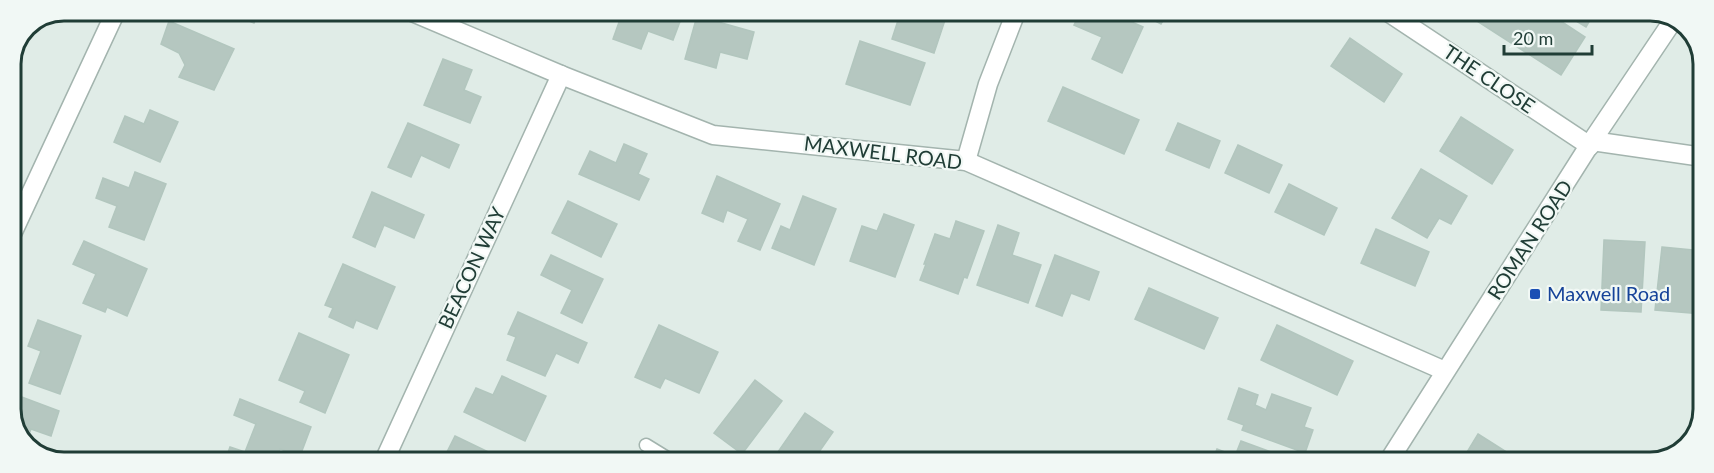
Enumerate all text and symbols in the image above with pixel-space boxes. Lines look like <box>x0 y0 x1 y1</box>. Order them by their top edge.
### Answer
scale bar <box>1504 18 1592 56</box>
text: 20 m <box>1513 27 1553 49</box>
street label: THE CLOSE <box>1439 39 1540 118</box>
street label: MAXWELL ROAD <box>803 130 964 174</box>
street label: ROMAN ROAD <box>1482 175 1577 304</box>
street label: BEACON WAY <box>432 203 510 332</box>
place label: Maxwell Road <box>1547 281 1670 305</box>
marker: Maxwell Road <box>1528 287 1542 301</box>

